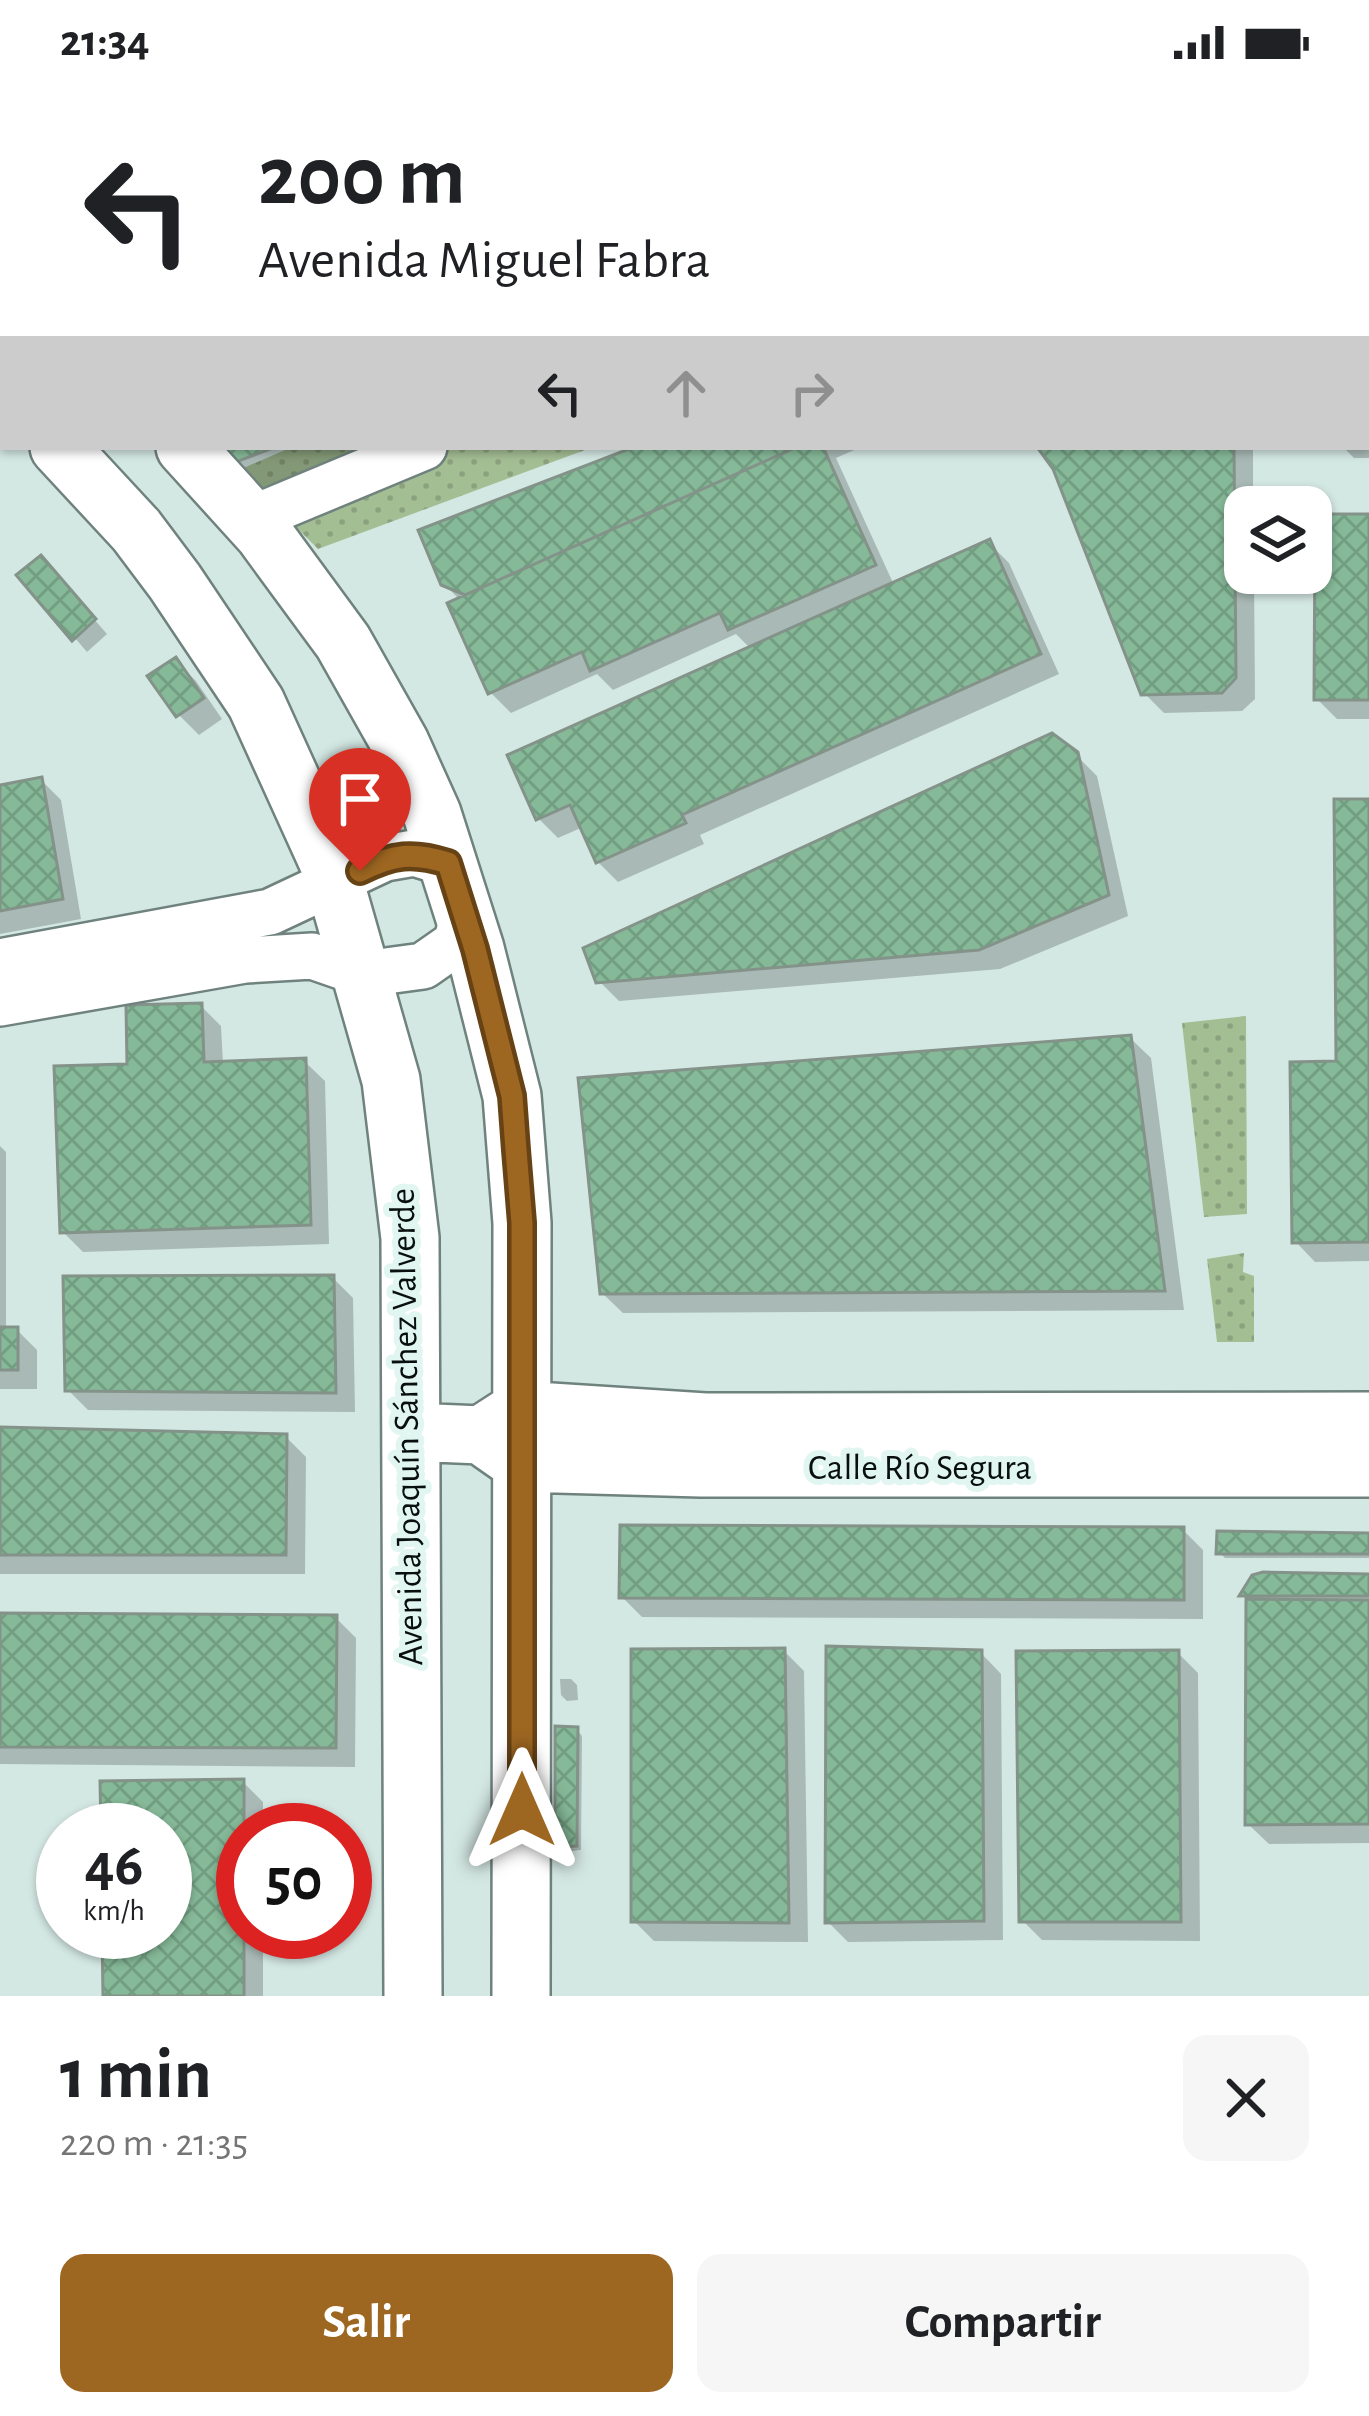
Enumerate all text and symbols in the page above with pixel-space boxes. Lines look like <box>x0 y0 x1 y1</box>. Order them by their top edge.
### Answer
text: 21:34 <box>60 19 150 64</box>
icon: left <box>60 132 216 288</box>
text: 200 m <box>258 136 466 220</box>
text: Avenida Miguel Fabra <box>258 234 710 288</box>
icon: left <box>527 360 593 426</box>
icon: ahead <box>653 360 719 426</box>
icon: right <box>779 360 845 426</box>
map controls <box>1224 486 1332 594</box>
button: layers <box>1224 486 1332 594</box>
pin <box>309 748 411 871</box>
icon: arrive <box>327 766 393 832</box>
street label: Avenida Joaquín Sánchez Valverde <box>385 1188 429 1666</box>
street label: Calle Río Segura <box>808 1450 1032 1486</box>
position arrow <box>459 1747 585 1873</box>
speed limit sign: 50 <box>216 1803 372 1959</box>
text: 46 <box>84 1836 144 1896</box>
text: km/h <box>83 1896 145 1926</box>
button: close <box>1183 2035 1309 2161</box>
text: 1 min <box>60 2039 212 2111</box>
text: 220 m · 21:35 <box>60 2124 248 2163</box>
button: Salir <box>60 2254 673 2392</box>
button: Compartir <box>697 2254 1309 2392</box>

